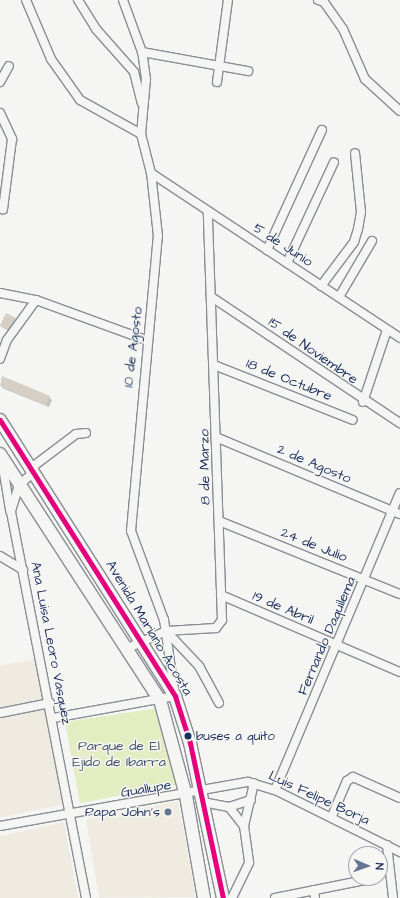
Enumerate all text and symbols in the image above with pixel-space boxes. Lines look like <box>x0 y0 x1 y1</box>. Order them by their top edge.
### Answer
street label: 5 de Junio <box>250 220 316 270</box>
street label: 10 de Agosto <box>120 306 146 388</box>
street label: 15 de Noviembre <box>265 314 361 388</box>
street label: 18 de Octubre <box>244 355 334 405</box>
street label: 8 de Marzo <box>196 429 214 505</box>
street label: 2 de Agosto <box>275 441 353 487</box>
street label: 24 de Julio <box>278 524 350 566</box>
street label: Avenida Mariano Acosta <box>102 557 196 699</box>
street label: Ana Luisa Leoro Vasquez <box>27 560 75 726</box>
street label: Fernando Daquilema <box>294 574 360 698</box>
street label: 19 de Abril <box>250 588 316 628</box>
place label: buses a quito <box>196 728 275 744</box>
marker: buses a quito <box>183 731 193 741</box>
park label: Parque de El Ejido de Ibarra <box>72 738 166 770</box>
street label: Luis Felipe Borja <box>266 767 372 829</box>
street label: Guallupe <box>120 777 172 801</box>
place label: Papa John's <box>85 804 160 820</box>
marker: Papa John's <box>163 807 173 817</box>
north arrow <box>348 846 388 886</box>
text: N <box>372 863 387 870</box>

